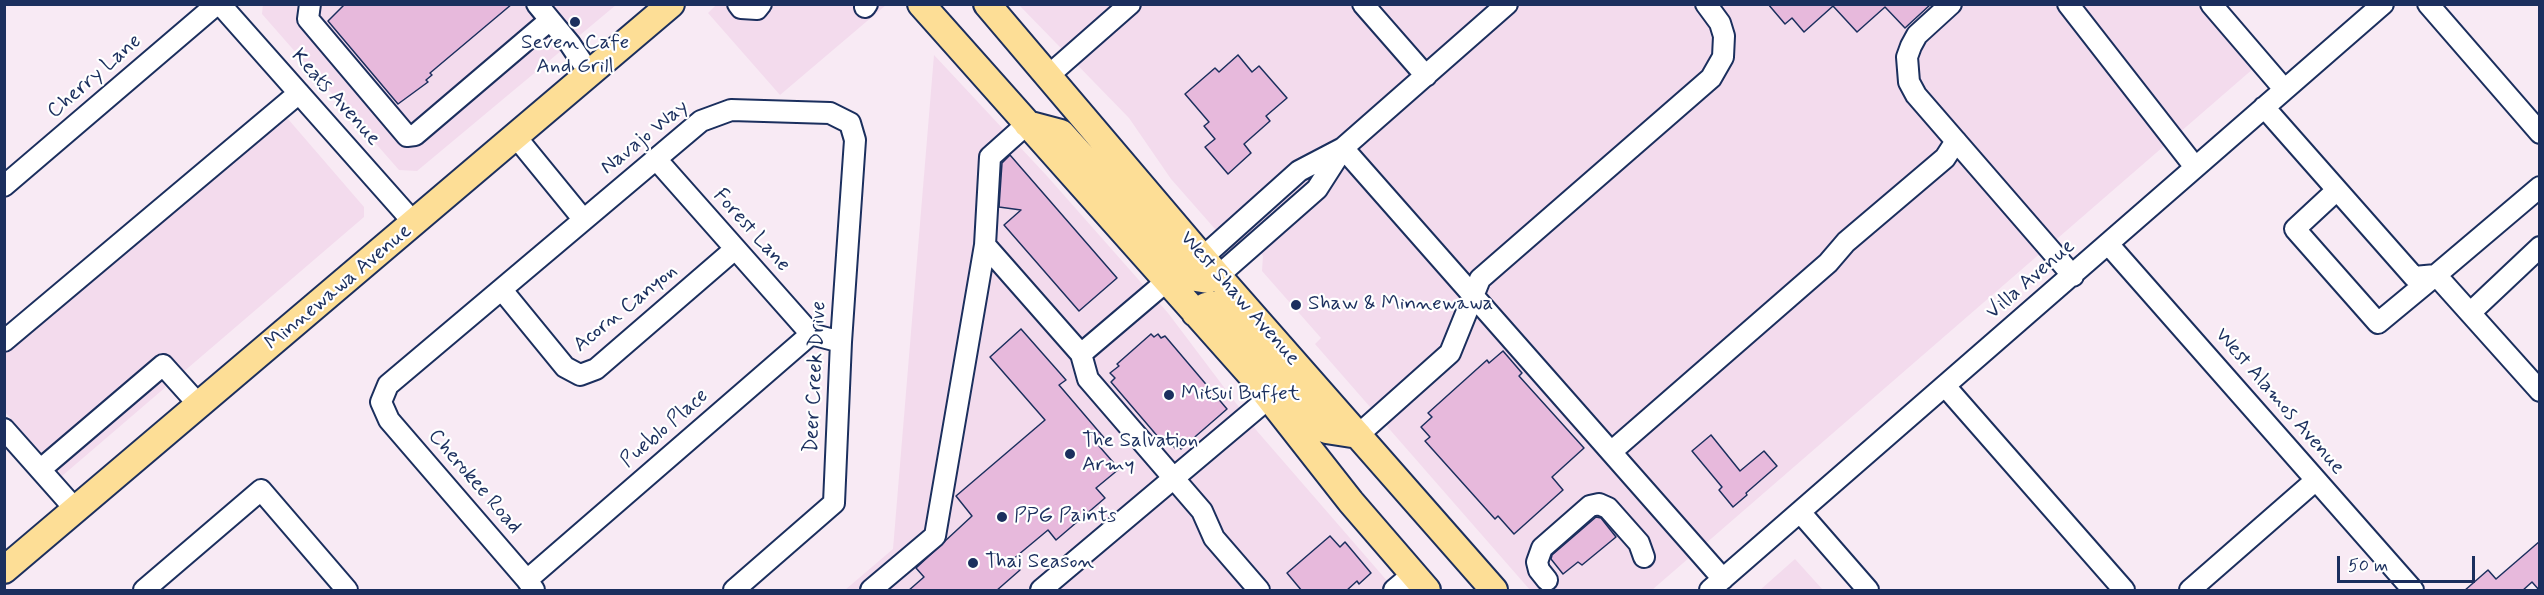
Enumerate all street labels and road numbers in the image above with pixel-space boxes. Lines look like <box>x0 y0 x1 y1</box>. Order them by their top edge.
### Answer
street label: Cherry Lane <box>43 29 147 125</box>
street label: Keats Avenue <box>285 44 385 152</box>
street label: Navajo Way <box>596 95 694 181</box>
street label: Forest Lane <box>707 184 795 278</box>
street label: Minnewawa Avenue <box>261 219 417 357</box>
street label: West Shaw Avenue <box>1174 227 1304 371</box>
street label: Villa Avenue <box>1981 235 2081 325</box>
street label: Acorn Canyon <box>569 259 683 359</box>
street label: Deer Creek Drive <box>799 300 833 454</box>
street label: West Alamos Avenue <box>2209 324 2349 480</box>
street label: Pueblo Place <box>616 384 714 474</box>
street label: Cherokee Road <box>422 425 526 539</box>

